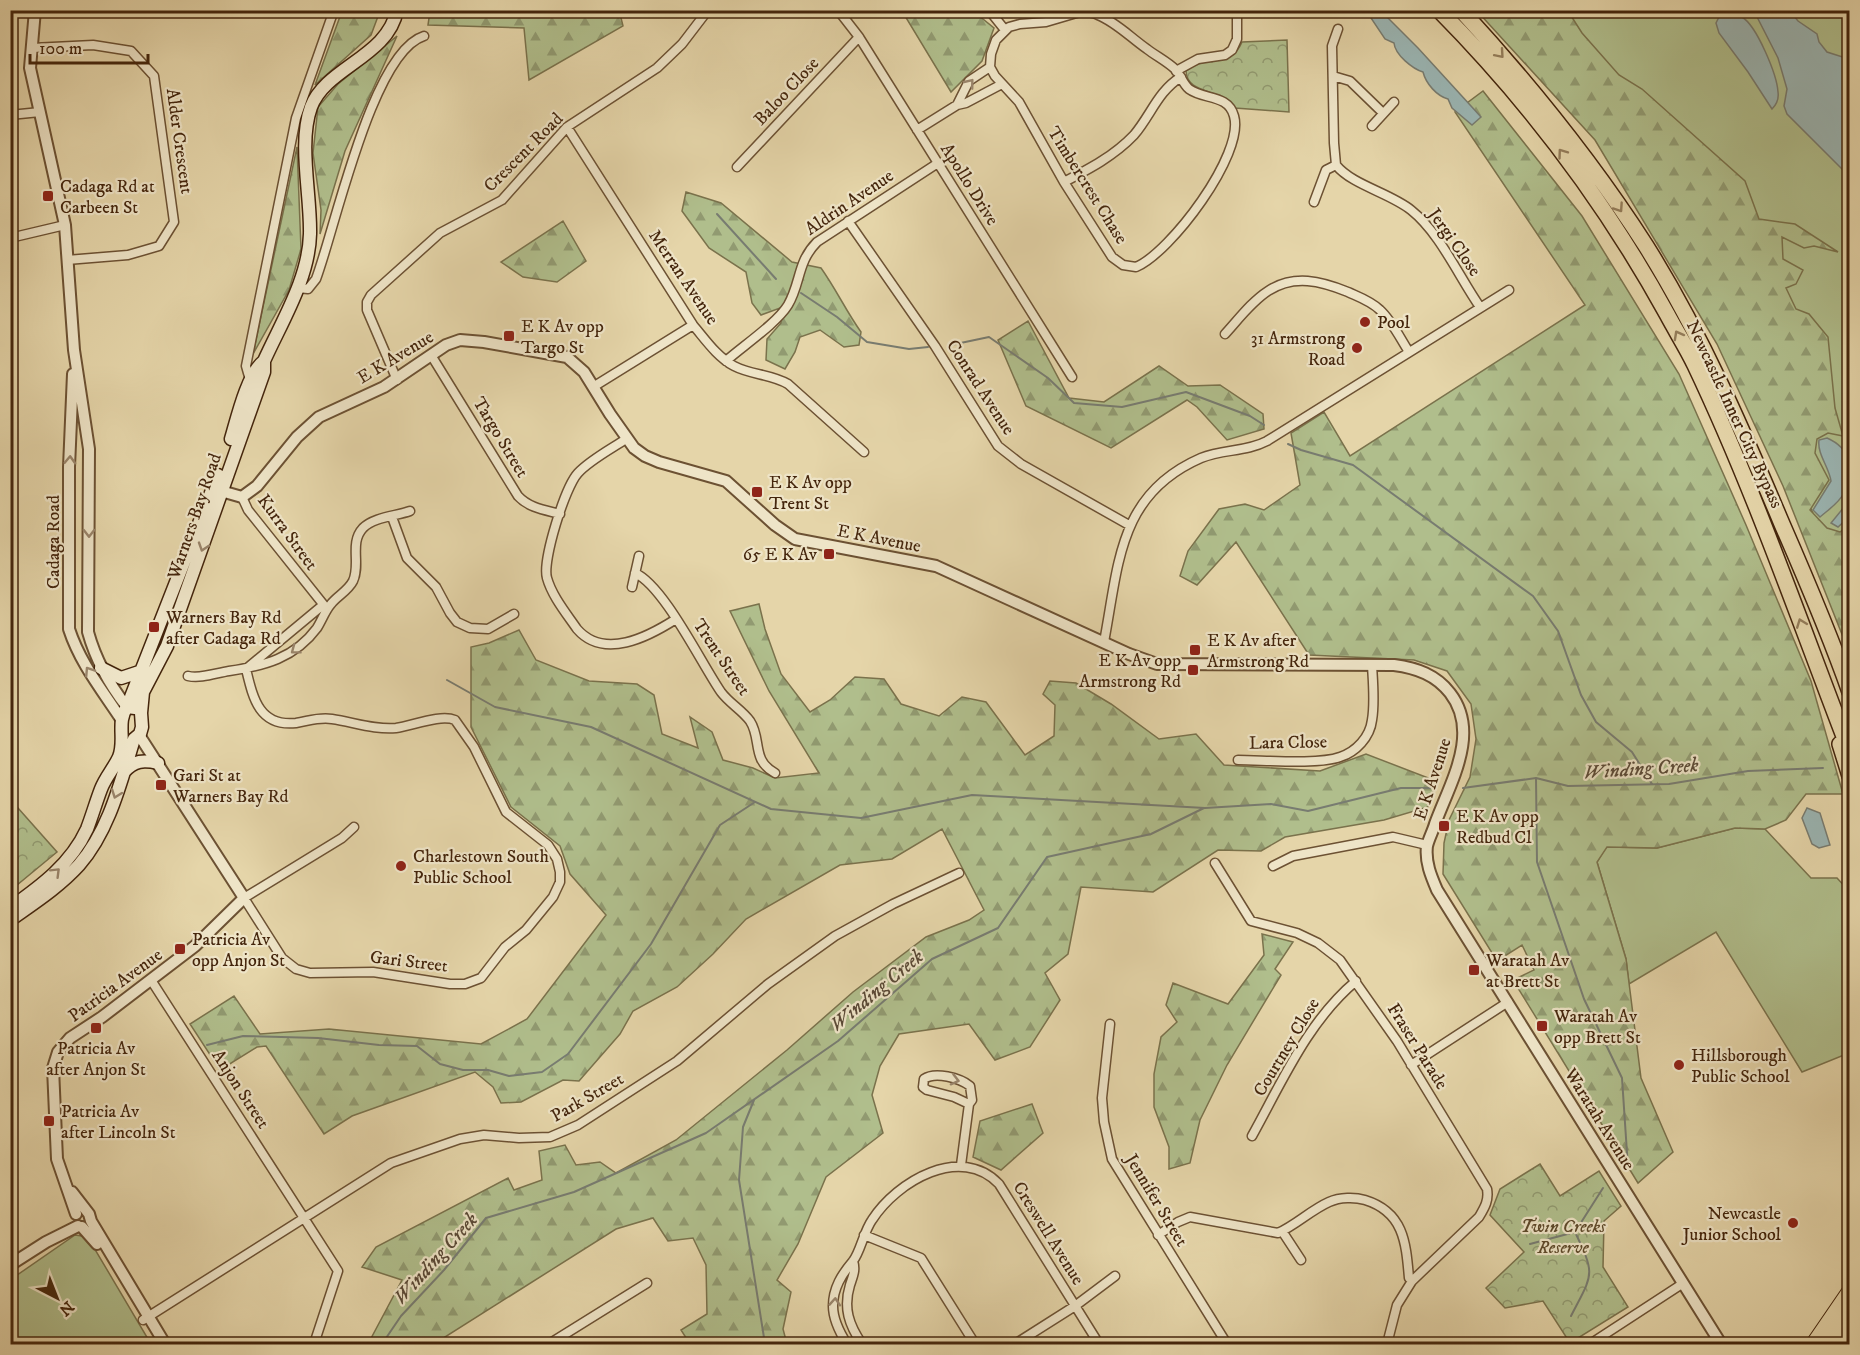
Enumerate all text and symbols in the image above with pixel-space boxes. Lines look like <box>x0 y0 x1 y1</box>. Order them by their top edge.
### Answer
scale bar <box>30 27 148 65</box>
text: 100 m <box>39 38 82 60</box>
one-way arrow <box>1493 47 1504 58</box>
street label: Baloo Close <box>750 53 824 130</box>
one-way arrow <box>963 79 974 90</box>
street label: Alder Crescent <box>161 87 197 195</box>
street label: Crescent Road <box>479 108 568 197</box>
street label: Timbercrest Chase <box>1042 123 1132 248</box>
street label: Apollo Drive <box>935 139 1003 230</box>
one-way arrow <box>1558 149 1569 160</box>
street label: Aldrin Avenue <box>801 165 898 241</box>
place label: Cadaga Rd at Carbeen St <box>60 176 155 219</box>
marker: Cadaga Rd at Carbeen St <box>41 189 55 203</box>
one-way arrow <box>1612 201 1623 212</box>
street label: Jergi Close <box>1422 203 1486 281</box>
street label: Merran Avenue <box>643 226 723 329</box>
place label: Pool <box>1377 312 1411 334</box>
marker: Pool <box>1358 315 1372 329</box>
place label: E K Av opp Targo St <box>521 316 604 359</box>
street label: Newcastle Inner City Bypass <box>1681 317 1787 512</box>
street label: E K Avenue <box>353 327 438 389</box>
place label: 31 Armstrong Road <box>1251 328 1345 371</box>
marker: E K Av opp Targo St <box>502 329 516 343</box>
one-way arrow <box>1674 331 1685 341</box>
street label: Conrad Avenue <box>941 336 1019 439</box>
marker: 31 Armstrong Road <box>1350 341 1364 355</box>
street label: Targo Street <box>467 393 533 482</box>
street label: Warners Bay Road <box>163 450 227 583</box>
one-way arrow <box>63 455 76 464</box>
place label: E K Av opp Trent St <box>769 472 852 515</box>
marker: E K Av opp Trent St <box>750 485 764 499</box>
street label: Kurra Street <box>252 490 322 575</box>
street label: Cadaga Road <box>43 495 65 589</box>
street label: E K Avenue <box>835 520 923 558</box>
one-way arrow <box>83 529 95 538</box>
one-way arrow <box>198 541 210 552</box>
place label: 65 E K Av <box>743 544 817 566</box>
marker: 65 E K Av <box>822 547 836 561</box>
place label: Warners Bay Rd after Cadaga Rd <box>165 607 281 650</box>
street label: Trent Street <box>688 615 755 700</box>
one-way arrow <box>1796 618 1808 629</box>
marker: Warners Bay Rd after Cadaga Rd <box>147 620 161 634</box>
place label: E K Av after Armstrong Rd <box>1207 630 1309 673</box>
one-way arrow <box>290 643 301 654</box>
marker: E K Av after Armstrong Rd <box>1188 643 1202 657</box>
place label: E K Av opp Armstrong Rd <box>1079 650 1181 693</box>
marker: E K Av opp Armstrong Rd <box>1186 663 1200 677</box>
one-way arrow <box>85 667 96 678</box>
street label: Lara Close <box>1249 731 1327 755</box>
street label: E K Avenue <box>1409 735 1457 823</box>
water label: Winding Creek <box>1583 753 1700 786</box>
place label: Gari St at Warners Bay Rd <box>172 765 288 808</box>
marker: Gari St at Warners Bay Rd <box>154 778 168 792</box>
one-way arrow <box>110 788 123 799</box>
place label: E K Av opp Redbud Cl <box>1456 806 1539 849</box>
marker: E K Av opp Redbud Cl <box>1437 819 1451 833</box>
place label: Charlestown South Public School <box>413 846 549 889</box>
marker: Charlestown South Public School <box>394 859 408 873</box>
one-way arrow <box>50 868 60 879</box>
place label: Patricia Av opp Anjon St <box>192 929 285 972</box>
marker: Patricia Av opp Anjon St <box>173 942 187 956</box>
street label: Patricia Avenue <box>64 944 167 1027</box>
water label: Winding Creek <box>825 944 930 1038</box>
street label: Gari Street <box>369 946 449 978</box>
place label: Waratah Av at Brett St <box>1485 950 1569 993</box>
marker: Waratah Av at Brett St <box>1467 963 1481 977</box>
street label: Courtney Close <box>1249 994 1325 1101</box>
street label: Fraser Parade <box>1382 999 1452 1094</box>
place label: Waratah Av opp Brett St <box>1553 1006 1641 1049</box>
marker: Waratah Av opp Brett St <box>1535 1019 1549 1033</box>
marker: Patricia Av after Anjon St <box>89 1021 103 1035</box>
place label: Patricia Av after Anjon St <box>46 1038 146 1081</box>
place label: Hillsborough Public School <box>1691 1045 1790 1088</box>
street label: Anjon Street <box>206 1046 274 1133</box>
marker: Hillsborough Public School <box>1672 1058 1686 1072</box>
street label: Waratah Avenue <box>1559 1064 1639 1175</box>
street label: Park Street <box>547 1068 628 1127</box>
one-way arrow <box>950 1072 960 1085</box>
place label: Patricia Av after Lincoln St <box>61 1101 176 1144</box>
marker: Patricia Av after Lincoln St <box>42 1114 56 1128</box>
street label: Jennifer Street <box>1119 1149 1192 1251</box>
street label: Creswell Avenue <box>1008 1178 1089 1289</box>
place label: Newcastle Junior School <box>1681 1203 1782 1246</box>
water label: Winding Creek <box>388 1207 484 1310</box>
park label: Twin Creeks Reserve <box>1520 1216 1606 1259</box>
marker: Newcastle Junior School <box>1786 1216 1800 1230</box>
north arrow <box>27 1268 87 1328</box>
text: N <box>55 1297 78 1320</box>
one-way arrow <box>828 1297 841 1306</box>

